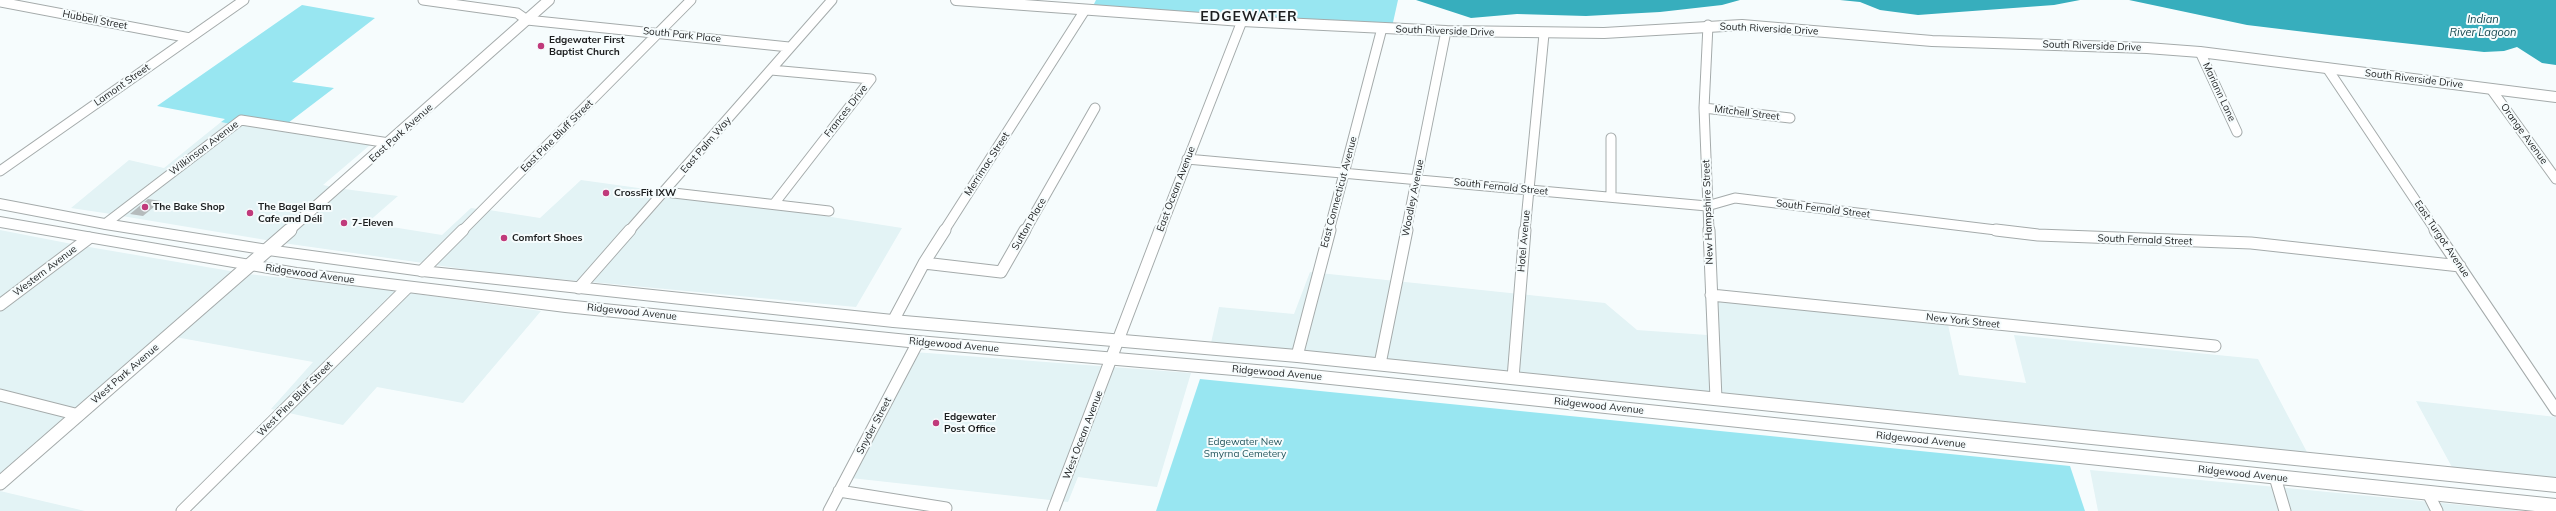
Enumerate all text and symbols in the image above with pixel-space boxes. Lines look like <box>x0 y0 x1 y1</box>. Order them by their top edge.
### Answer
street label: Hubbell Street <box>62 8 128 32</box>
district label: EDGEWATER <box>1200 9 1298 25</box>
water label: Indian River Lagoon <box>2449 13 2517 39</box>
street label: South Riverside Drive <box>1719 20 1819 38</box>
street label: South Riverside Drive <box>1395 23 1495 39</box>
street label: South Park Place <box>642 25 722 45</box>
place label: Edgewater First Baptist Church <box>549 34 625 58</box>
street label: South Riverside Drive <box>2042 38 2142 54</box>
marker: Edgewater First Baptist Church <box>536 41 546 51</box>
street label: Lamont Street <box>92 61 152 109</box>
street label: Mariann Lane <box>2200 61 2238 123</box>
street label: South Riverside Drive <box>2364 67 2464 91</box>
street label: Frances Drive <box>822 82 870 140</box>
street label: East Pine Bluff Street <box>518 97 596 175</box>
street label: East Park Avenue <box>367 101 435 165</box>
street label: Orange Avenue <box>2498 101 2550 167</box>
street label: Mitchell Street <box>1714 103 1780 123</box>
street label: East Palm Way <box>678 114 734 176</box>
street label: Wilkinson Avenue <box>167 118 241 178</box>
street label: Merrimac Street <box>962 130 1012 198</box>
street label: East Connecticut Avenue <box>1318 135 1360 249</box>
street label: East Ocean Avenue <box>1154 145 1198 233</box>
street label: Woodley Avenue <box>1400 158 1426 238</box>
street label: New Hampshire Street <box>1700 159 1716 265</box>
street label: South Fernald Street <box>1453 176 1549 198</box>
place label: CrossFit IXW <box>614 187 676 199</box>
marker: CrossFit IXW <box>601 188 611 198</box>
street label: Sutton Place <box>1009 196 1049 252</box>
street label: South Fernald Street <box>1775 197 1871 221</box>
street label: East Turgot Avenue <box>2412 198 2472 280</box>
place label: The Bake Shop <box>153 201 225 213</box>
place label: The Bagel Barn Cafe and Deli <box>258 201 332 224</box>
marker: The Bake Shop <box>140 202 150 212</box>
marker: The Bagel Barn Cafe and Deli <box>245 208 255 218</box>
street label: Hotel Avenue <box>1515 210 1533 272</box>
place label: 7-Eleven <box>352 217 393 229</box>
marker: 7-Eleven <box>339 218 349 228</box>
place label: Comfort Shoes <box>512 232 583 244</box>
street label: South Fernald Street <box>2097 232 2193 248</box>
marker: Comfort Shoes <box>499 233 509 243</box>
street label: Western Avenue <box>11 243 79 299</box>
street label: Ridgewood Avenue <box>265 262 355 286</box>
street label: Ridgewood Avenue <box>587 301 677 323</box>
street label: New York Street <box>1925 311 2001 331</box>
street label: Ridgewood Avenue <box>909 335 999 355</box>
street label: West Park Avenue <box>89 341 161 407</box>
street label: West Pine Bluff Street <box>255 359 335 439</box>
street label: Ridgewood Avenue <box>1232 363 1322 383</box>
street label: West Ocean Avenue <box>1061 389 1105 481</box>
street label: Ridgewood Avenue <box>1554 395 1644 417</box>
street label: Snyder Street <box>854 396 894 456</box>
place label: Edgewater Post Office <box>944 411 996 434</box>
marker: Edgewater Post Office <box>931 418 941 428</box>
street label: Ridgewood Avenue <box>1876 429 1966 451</box>
park label: Edgewater New Smyrna Cemetery <box>1204 436 1286 460</box>
street label: Ridgewood Avenue <box>2198 463 2288 485</box>

